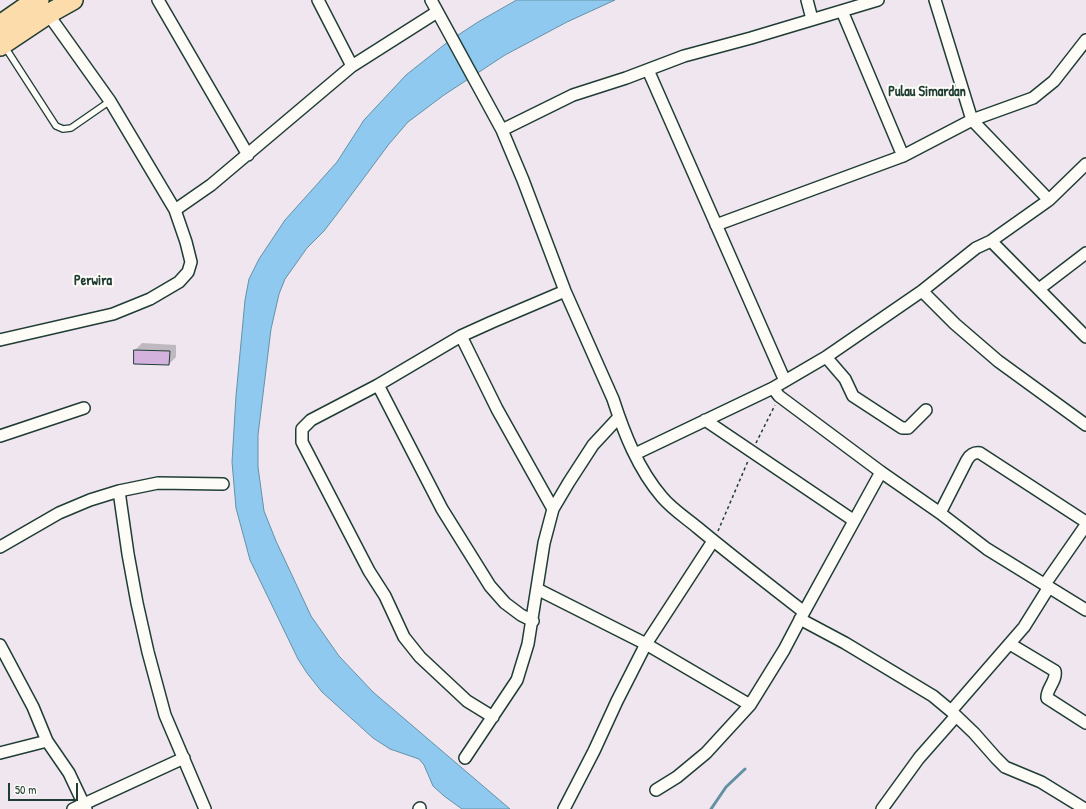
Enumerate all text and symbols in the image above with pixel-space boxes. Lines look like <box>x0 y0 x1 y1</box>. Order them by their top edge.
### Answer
district label: Pulau Simardan <box>888 84 966 100</box>
district label: Perwira <box>74 273 112 289</box>
scale bar <box>10 775 80 801</box>
text: 50 m <box>15 781 36 798</box>

